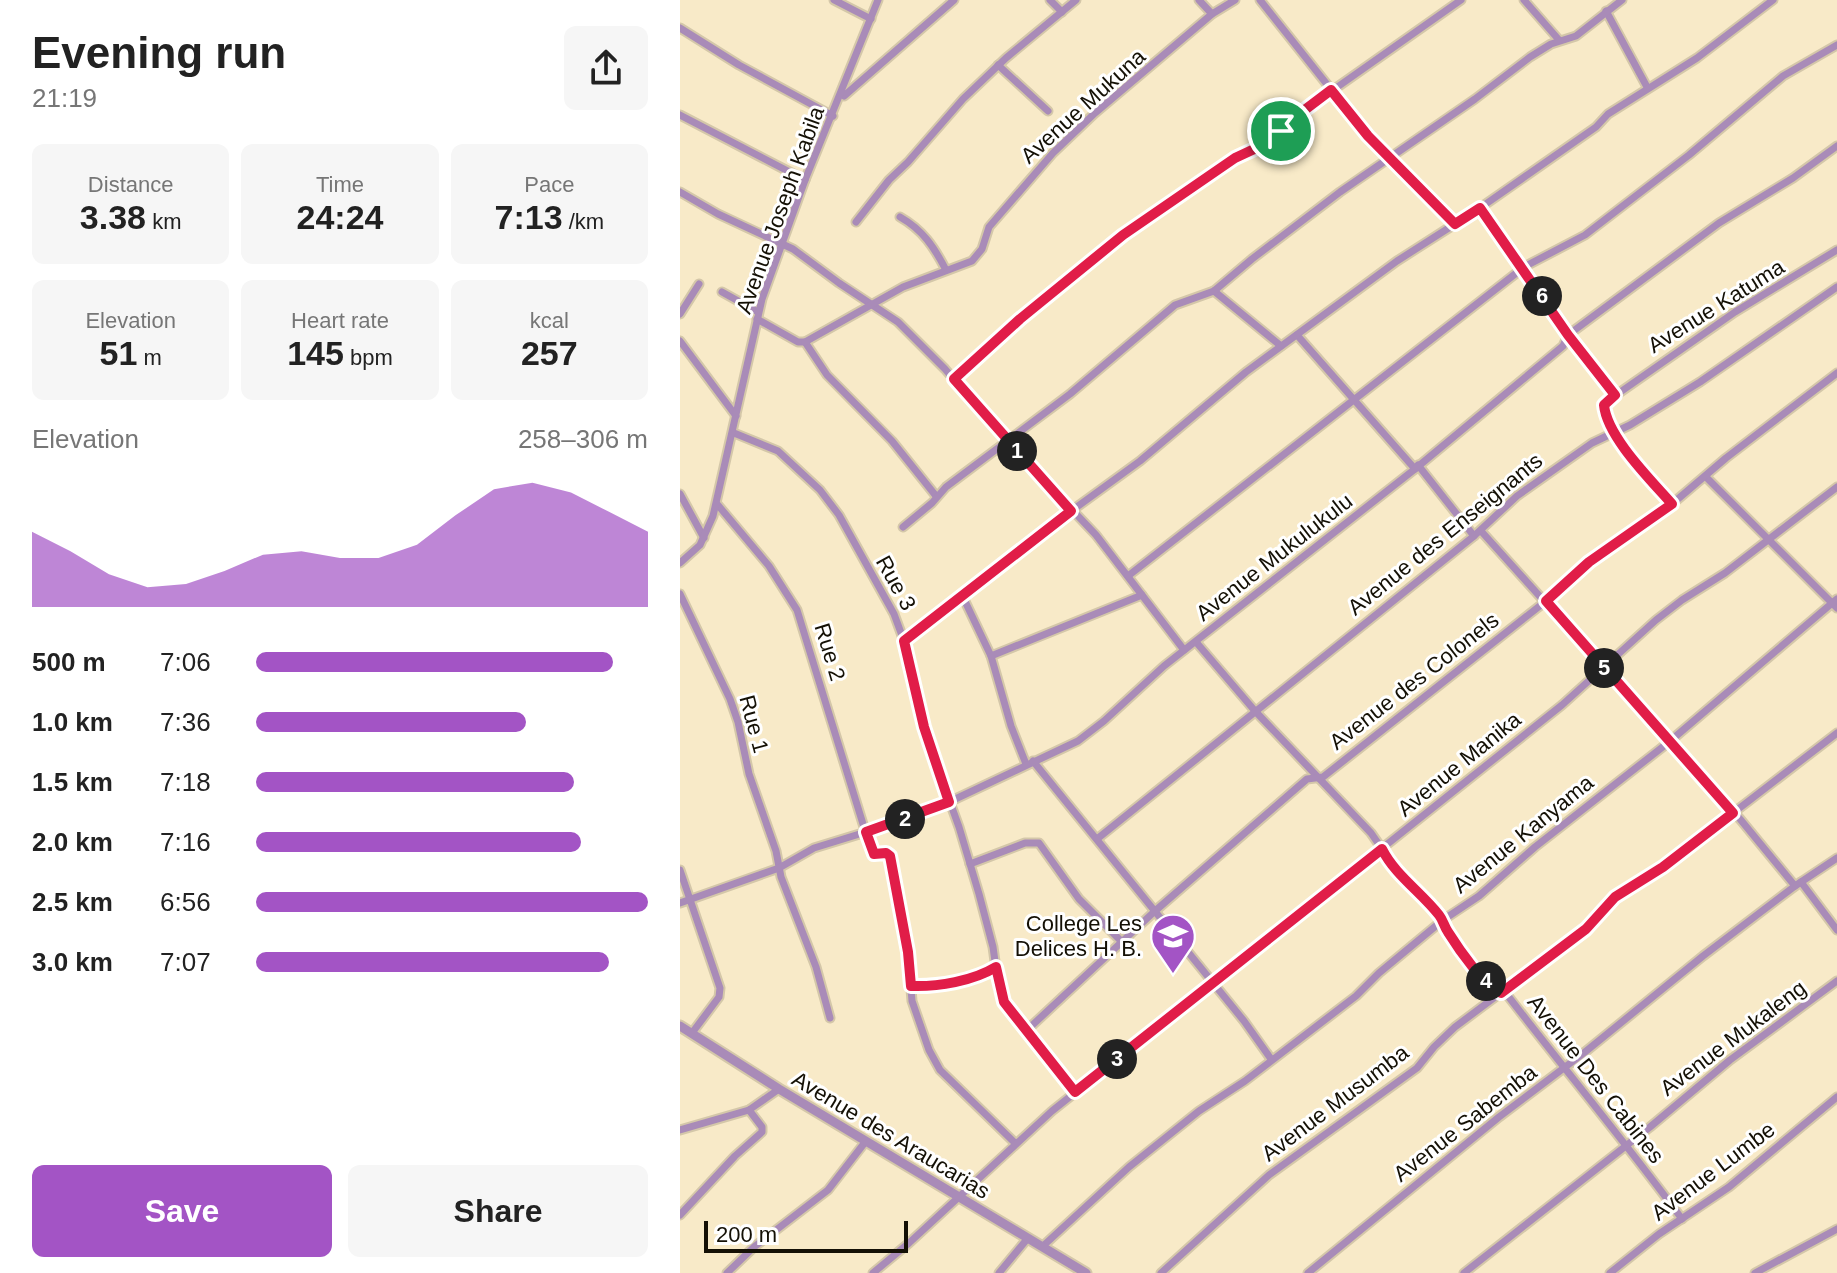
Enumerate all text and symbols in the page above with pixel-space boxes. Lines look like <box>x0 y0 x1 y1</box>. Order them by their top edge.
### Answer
button: share <box>564 26 648 110</box>
text: Evening run <box>32 28 286 77</box>
street label: Avenue Mukuna <box>1016 43 1151 168</box>
text: 21:19 <box>32 83 97 113</box>
pin <box>1247 97 1315 165</box>
street label: Avenue Joseph Kabila <box>731 102 829 317</box>
icon: arrive <box>1259 109 1303 153</box>
text: Distance <box>88 172 173 197</box>
text: Time <box>316 172 364 197</box>
text: Pace <box>524 172 574 197</box>
text: 3.38 <box>80 198 146 236</box>
text: 24:24 <box>297 198 383 236</box>
text: 7:13 <box>495 198 563 236</box>
text: km <box>146 209 181 234</box>
text: /km <box>563 209 604 234</box>
street label: Avenue Katuma <box>1643 254 1789 358</box>
pin: 6 <box>1522 276 1562 316</box>
text: 6 <box>1536 283 1548 308</box>
text: Elevation <box>85 308 176 333</box>
text: Heart rate <box>291 308 389 333</box>
text: kcal <box>530 308 569 333</box>
text: 51 <box>100 334 137 372</box>
text: 145 <box>287 334 344 372</box>
text: 257 <box>521 334 578 372</box>
text: m <box>137 345 162 370</box>
text: bpm <box>344 345 393 370</box>
text: Elevation <box>32 424 139 454</box>
text: 258–306 m <box>518 424 648 454</box>
pin: 1 <box>997 431 1037 471</box>
text: 1 <box>1011 438 1023 463</box>
street label: Avenue des Enseignants <box>1343 448 1547 620</box>
street label: Avenue Mukulukulu <box>1191 488 1357 626</box>
street label: Rue 3 <box>871 551 921 615</box>
street label: Avenue des Colonels <box>1325 607 1503 755</box>
street label: Rue 2 <box>809 620 851 684</box>
text: 500 m <box>32 647 106 677</box>
text: 7:06 <box>160 647 211 677</box>
pin: 5 <box>1584 648 1624 688</box>
text: 5 <box>1598 655 1610 680</box>
street label: Rue 1 <box>734 692 774 756</box>
street label: Avenue Manika <box>1392 706 1526 821</box>
text: 1.0 km <box>32 707 113 737</box>
text: 7:36 <box>160 707 211 737</box>
text: 1.5 km <box>32 767 113 797</box>
text: 7:18 <box>160 767 211 797</box>
street label: Avenue Kanyama <box>1448 769 1599 898</box>
pin: 2 <box>885 799 925 839</box>
text: 2 <box>899 806 911 831</box>
text: 2.0 km <box>32 827 113 857</box>
text: 7:16 <box>160 827 211 857</box>
text: 2.5 km <box>32 887 113 917</box>
text: 6:56 <box>160 887 211 917</box>
place label: College Les Delices H. B. <box>1015 911 1142 961</box>
school or university icon: College Les Delices H. B. <box>1149 912 1197 975</box>
text: 3.0 km <box>32 947 113 977</box>
text: 7:07 <box>160 947 211 977</box>
pin: 4 <box>1466 961 1506 1001</box>
text: 4 <box>1480 968 1492 993</box>
street label: Avenue Mukaleng <box>1655 975 1811 1101</box>
street label: Avenue Des Cabines <box>1523 990 1669 1168</box>
pin: 3 <box>1097 1039 1137 1079</box>
street label: Avenue Musumba <box>1257 1039 1414 1166</box>
text: 3 <box>1111 1046 1123 1071</box>
street label: Avenue Sabemba <box>1389 1059 1542 1187</box>
street label: Avenue des Araucarias <box>788 1066 994 1204</box>
street label: Avenue Lumbe <box>1647 1117 1779 1225</box>
button: Save <box>32 1165 332 1257</box>
button: Share <box>348 1165 648 1257</box>
scale bar <box>704 1217 908 1253</box>
text: 200 m <box>716 1222 777 1247</box>

